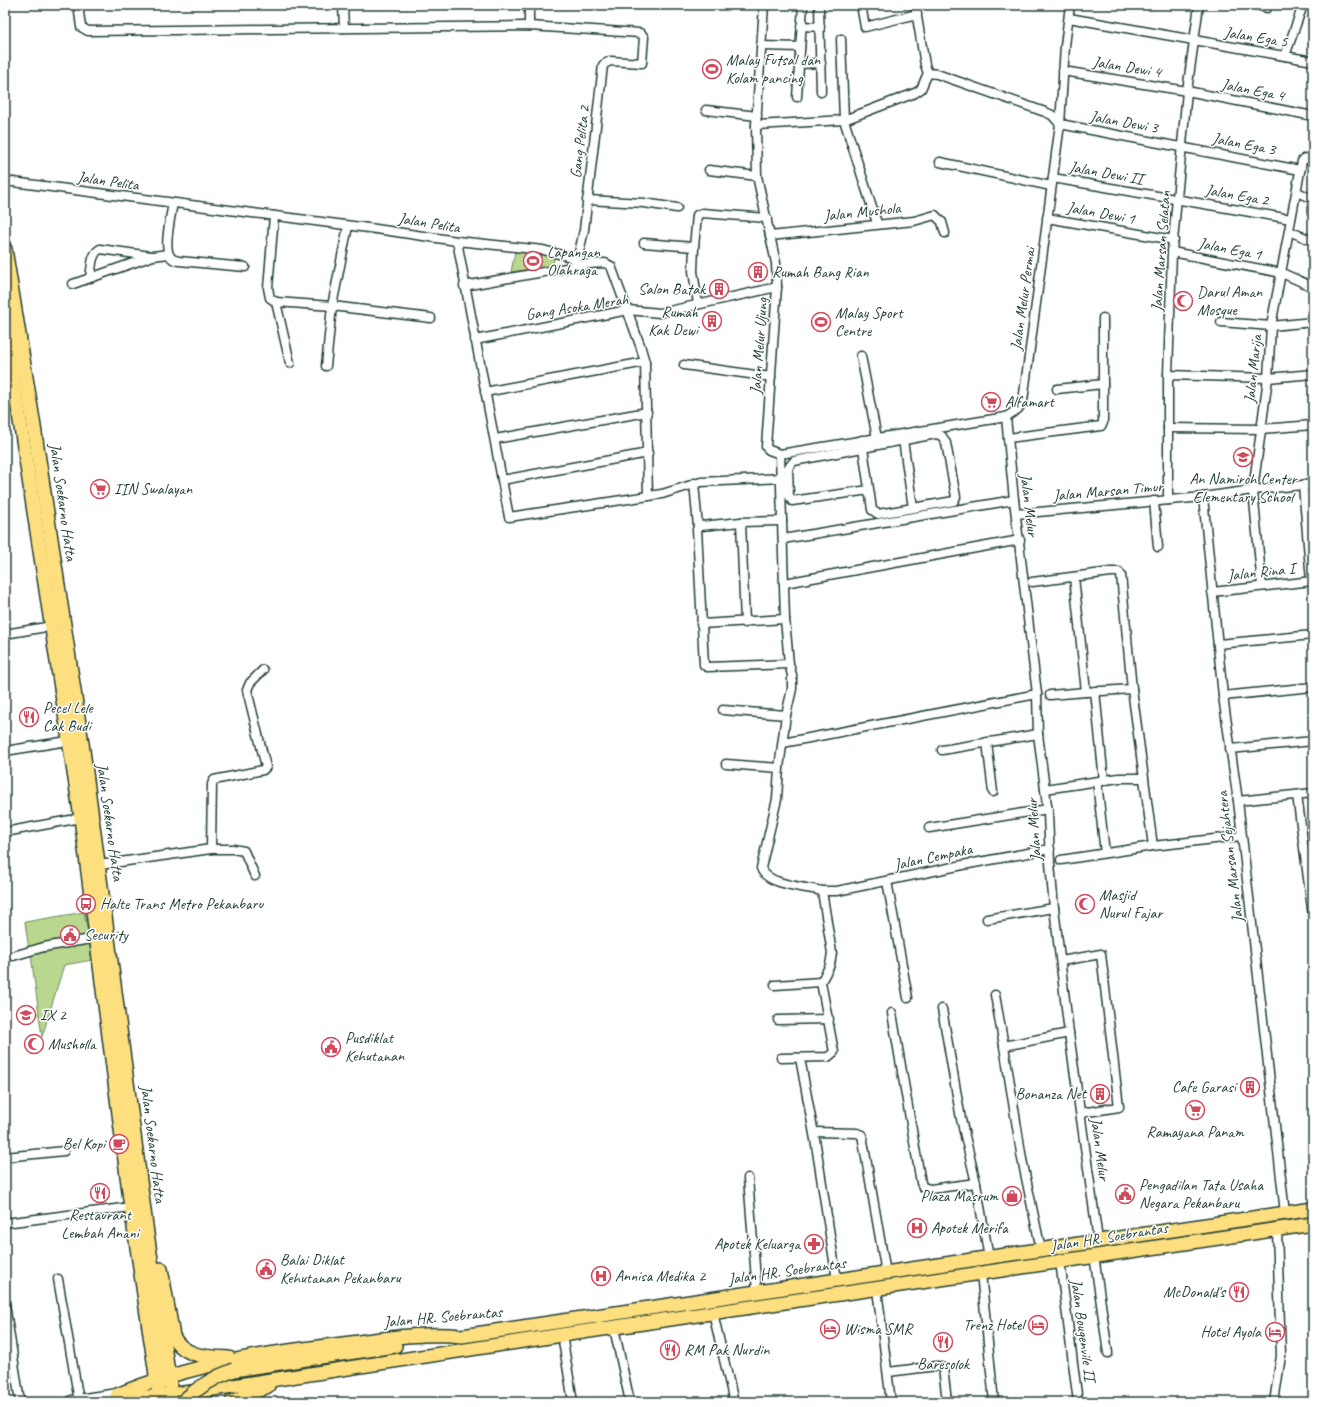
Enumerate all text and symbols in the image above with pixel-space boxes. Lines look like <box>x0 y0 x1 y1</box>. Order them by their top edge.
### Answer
street label: Jalan Ega 5 <box>1222 22 1290 52</box>
place label: Malay Futsal dan Kolam pancing <box>726 50 821 88</box>
street label: Jalan Dewi 4 <box>1091 52 1164 83</box>
sports icon: Malay Futsal dan Kolam pancing <box>701 58 723 80</box>
street label: Jalan Ega 4 <box>1219 74 1288 106</box>
street label: Gang Pelita 2 <box>566 103 595 179</box>
street label: Jalan Dewi 3 <box>1087 106 1161 138</box>
street label: Jalan Ega 3 <box>1210 128 1279 160</box>
street label: Jalan Dewi II <box>1067 156 1148 190</box>
street label: Jalan Pelita <box>75 167 142 195</box>
street label: Jalan Ega 2 <box>1203 179 1272 211</box>
street label: Jalan Marsan Selatan <box>1147 189 1175 313</box>
street label: Jalan Dewi 1 <box>1064 197 1137 229</box>
street label: Jalan Mushola <box>822 198 903 226</box>
street label: Jalan Pelita <box>396 208 463 238</box>
street label: Jalan Ega 1 <box>1196 233 1264 265</box>
place label: Lapangan Olahraga <box>547 242 601 280</box>
street label: Jalan Melur Permai <box>1006 244 1040 353</box>
sports icon: Lapangan Olahraga <box>522 250 544 272</box>
building icon: Rumah Bang Rian <box>747 261 769 283</box>
place label: Rumah Bang Rian <box>772 262 869 282</box>
building icon: Salon Batak <box>708 278 730 300</box>
place label: Salon Batak <box>638 279 706 299</box>
place label: Darul Aman Mosque <box>1197 282 1263 320</box>
street label: Gang Asoka Merah <box>525 289 630 325</box>
mosque icon: Darul Aman Mosque <box>1172 290 1194 312</box>
street label: Jalan Melur Ujung <box>746 296 772 396</box>
place label: Rumah Kak Dewi <box>648 302 700 340</box>
place label: Malay Sport Centre <box>835 303 904 341</box>
building icon: Rumah Kak Dewi <box>701 310 723 332</box>
sports icon: Malay Sport Centre <box>810 311 832 333</box>
street label: Jalan Marija <box>1239 332 1267 405</box>
supermarket icon: Alfamart <box>980 391 1002 413</box>
place label: Alfamart <box>1005 392 1056 412</box>
street label: Jalan Soekarno Hatta <box>45 441 81 564</box>
school or university icon: An Namiroh Center Elementary School <box>1232 446 1254 468</box>
place label: An Namiroh Center Elementary School <box>1189 469 1299 507</box>
street label: Jalan Melur <box>1015 472 1043 540</box>
street label: Jalan Marsan Timur <box>1051 476 1166 506</box>
supermarket icon: IIN Swalayan <box>89 478 111 500</box>
place label: IIN Swalayan <box>114 479 193 499</box>
street label: Jalan Rina I <box>1225 558 1299 586</box>
place label: Pecel Lele Cak Budi <box>43 698 94 736</box>
restaurant icon: Pecel Lele Cak Budi <box>18 706 40 728</box>
street label: Jalan Soekarno Hatta <box>92 761 128 884</box>
street label: Jalan Marsan Sejahtera <box>1212 789 1248 925</box>
street label: Jalan Melur <box>1022 796 1046 863</box>
street label: Jalan Cempaka <box>891 839 975 875</box>
place label: Masjid Nurul Fajar <box>1099 885 1165 923</box>
bus stop icon: Halte Trans Metro Pekanbaru <box>75 893 97 915</box>
mosque icon: Masjid Nurul Fajar <box>1074 893 1096 915</box>
place label: Halte Trans Metro Pekanbaru <box>100 894 264 914</box>
public building icon: Security <box>59 924 81 946</box>
place label: Security <box>84 925 129 945</box>
school or university icon: IX 2 <box>15 1004 37 1026</box>
place label: IX 2 <box>40 1005 68 1025</box>
place label: Pusdiklat Kehutanan <box>345 1028 405 1066</box>
mosque icon: Musholla <box>23 1033 45 1055</box>
place label: Musholla <box>48 1034 97 1054</box>
public building icon: Pusdiklat Kehutanan <box>320 1036 342 1058</box>
building icon: Cafe Garasi <box>1239 1076 1261 1098</box>
place label: Cafe Garasi <box>1172 1077 1238 1097</box>
street label: Jalan Soekarno Hatta <box>136 1083 170 1205</box>
building icon: Bonanza Net <box>1089 1083 1111 1105</box>
place label: Bonanza Net <box>1016 1084 1088 1104</box>
supermarket icon: Ramayana Panam <box>1184 1099 1206 1121</box>
street label: Jalan Melur <box>1086 1115 1115 1184</box>
place label: Ramayana Panam <box>1146 1122 1245 1142</box>
cafe icon: Bel Kopi <box>108 1133 130 1155</box>
place label: Bel Kopi <box>63 1134 107 1154</box>
place label: Pengadilan Tata Usaha Negara Pekanbaru <box>1139 1175 1264 1213</box>
restaurant icon: Restaurant Lembah Anani <box>89 1182 111 1204</box>
public building icon: Pengadilan Tata Usaha Negara Pekanbaru <box>1114 1183 1136 1205</box>
shop icon: Plaza Masrum <box>1001 1185 1023 1207</box>
place label: Plaza Masrum <box>920 1186 999 1206</box>
place label: Restaurant Lembah Anani <box>61 1205 141 1243</box>
hospital icon: Apotek Merifa <box>906 1217 928 1239</box>
place label: Apotek Merifa <box>931 1218 1009 1238</box>
street label: Jalan HR. Soebrantas <box>1048 1218 1171 1256</box>
pharmacy icon: Apotek Keluarga <box>803 1233 825 1255</box>
place label: Apotek Keluarga <box>714 1234 801 1254</box>
place label: Balai Diklat Kehutanan Pekanbaru <box>280 1250 402 1288</box>
street label: Jalan HR. Soebrantas <box>726 1253 849 1289</box>
public building icon: Balai Diklat Kehutanan Pekanbaru <box>255 1258 277 1280</box>
hospital icon: Annisa Medika 2 <box>590 1265 612 1287</box>
place label: Annisa Medika 2 <box>615 1266 707 1286</box>
street label: Jalan Bougenvile II <box>1066 1277 1101 1386</box>
restaurant icon: McDonald's <box>1228 1281 1250 1303</box>
place label: McDonald's <box>1163 1282 1227 1302</box>
street label: Jalan HR. Soebrantas <box>382 1302 505 1332</box>
hotel icon: Trenz Hotel <box>1027 1314 1049 1336</box>
place label: Trenz Hotel <box>963 1315 1027 1335</box>
hotel icon: Wisma SMR <box>819 1318 841 1340</box>
place label: Wisma SMR <box>844 1319 915 1339</box>
hotel icon: Hotel Ayola <box>1264 1321 1286 1343</box>
place label: Hotel Ayola <box>1200 1322 1262 1342</box>
restaurant icon: Baresolok <box>932 1331 954 1353</box>
restaurant icon: RM Pak Nurdin <box>659 1339 681 1361</box>
place label: RM Pak Nurdin <box>684 1340 770 1360</box>
place label: Baresolok <box>917 1354 970 1374</box>

